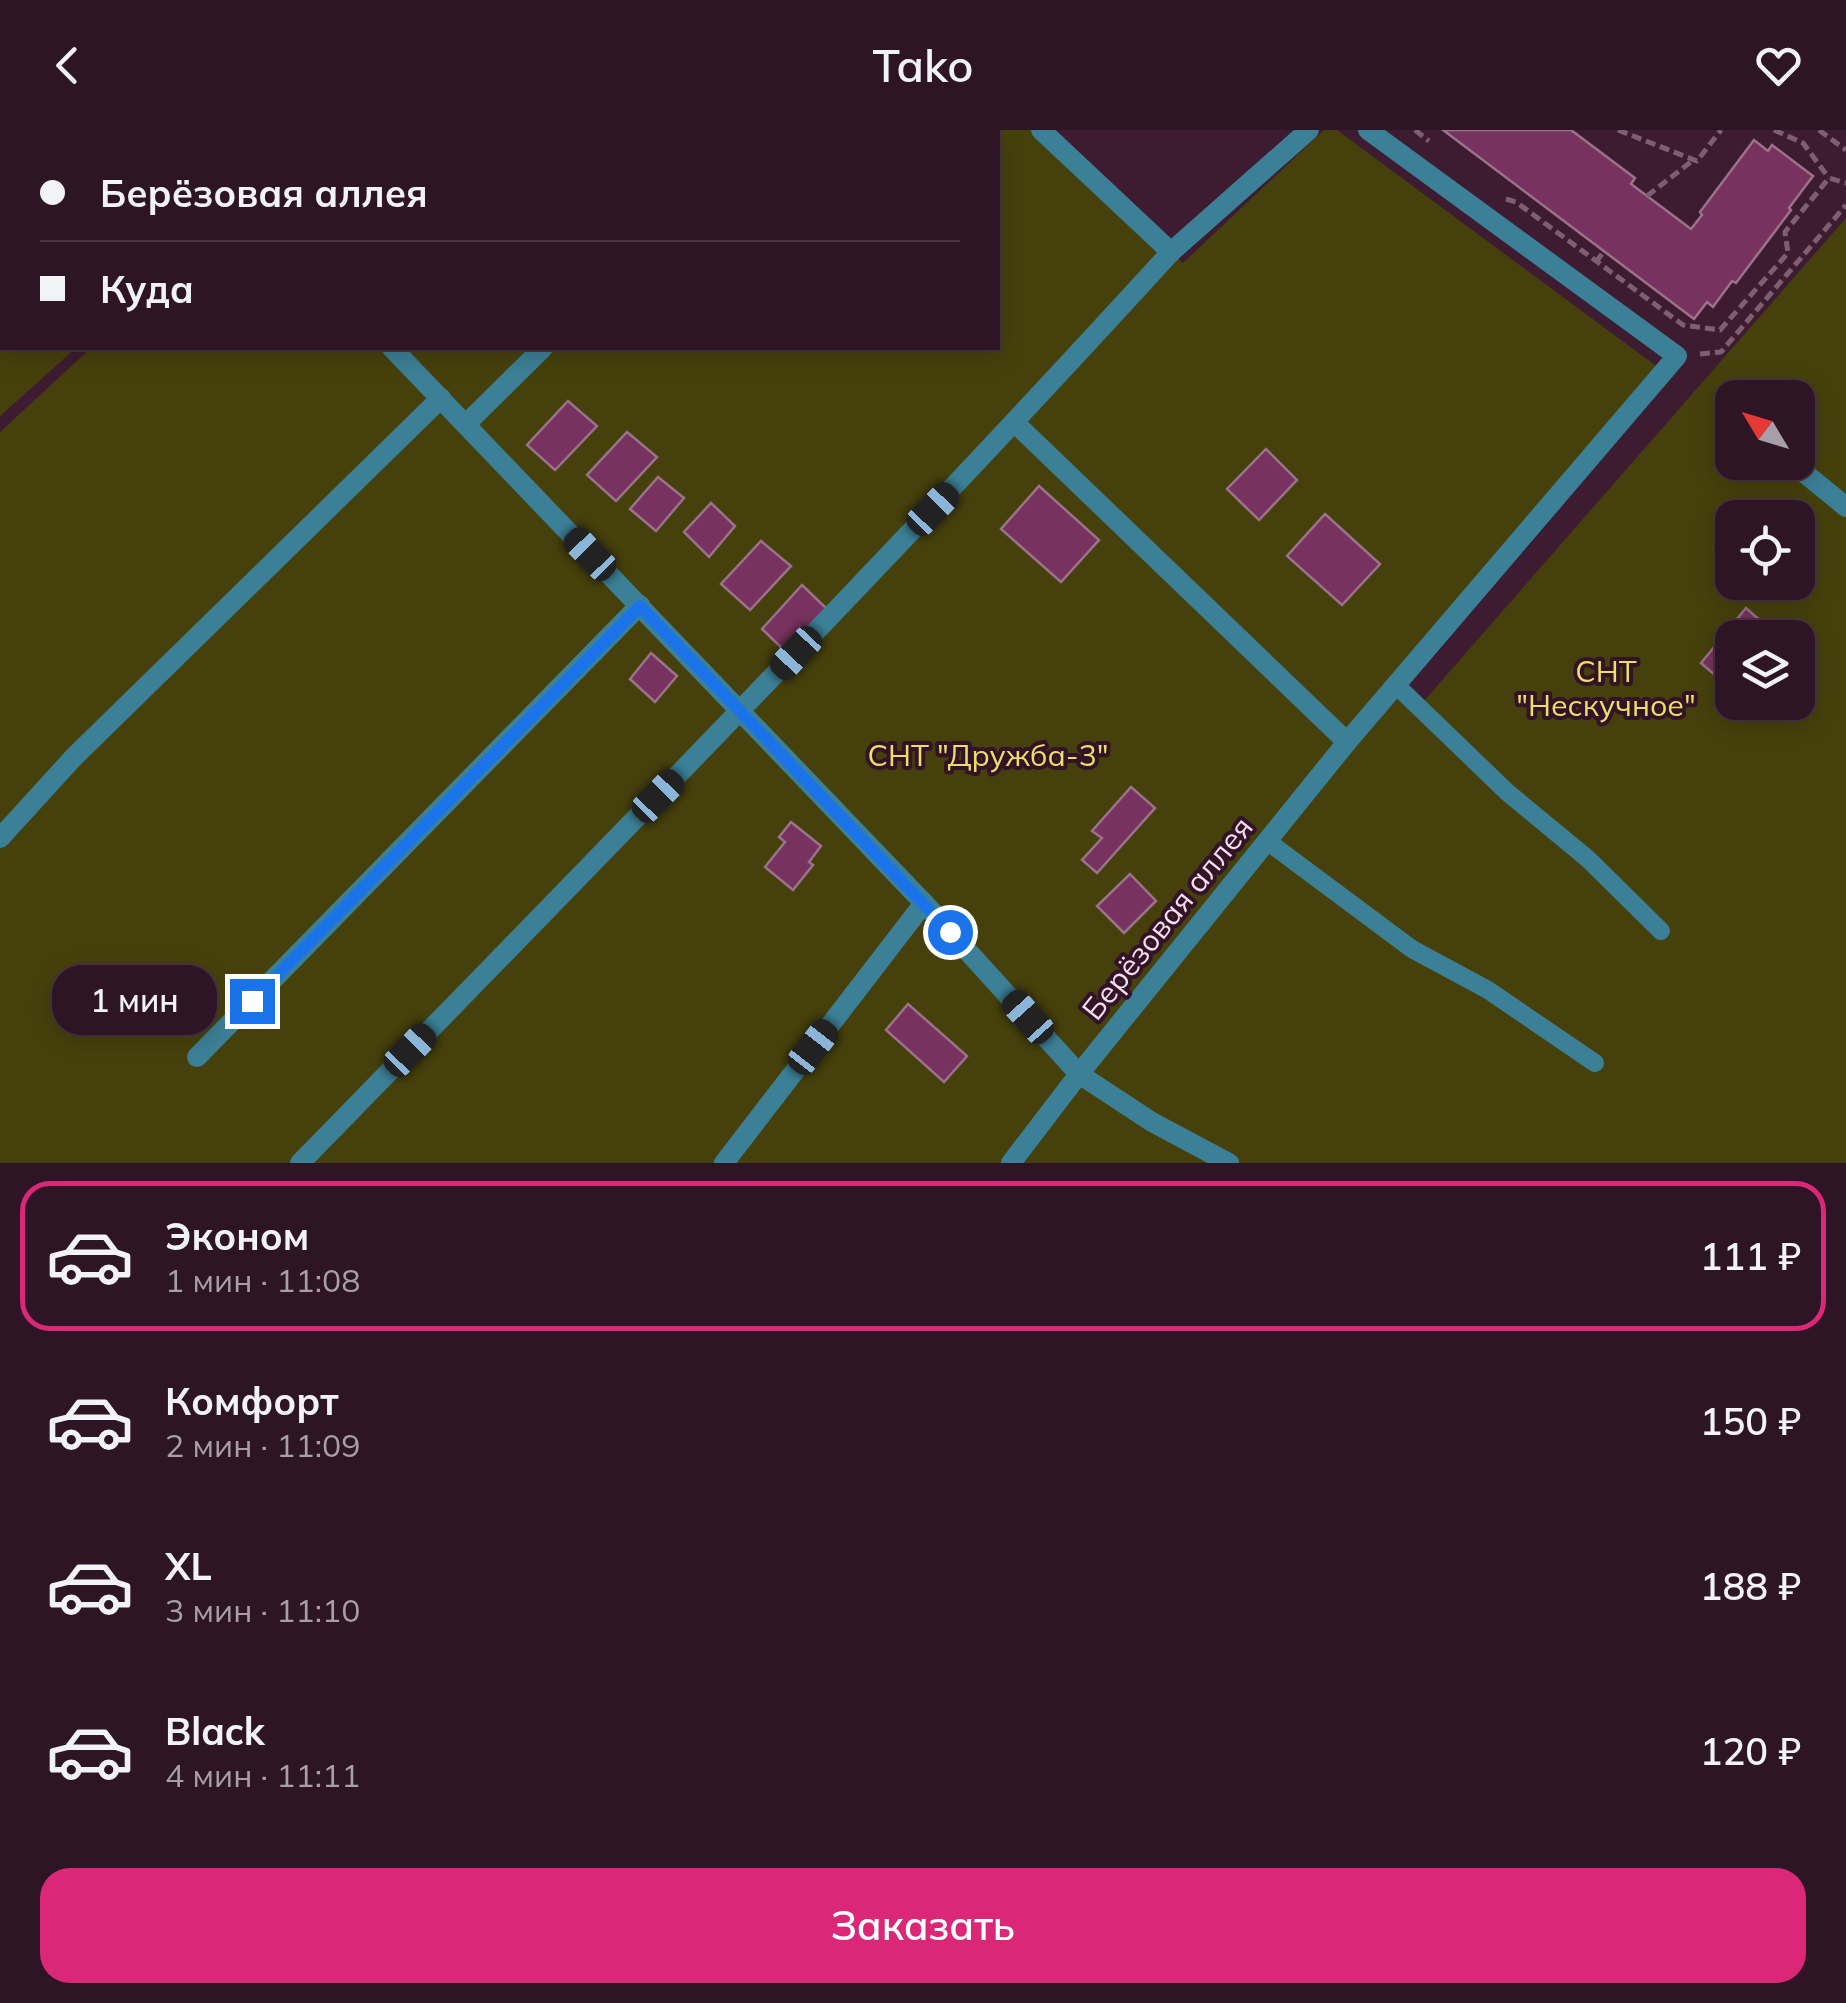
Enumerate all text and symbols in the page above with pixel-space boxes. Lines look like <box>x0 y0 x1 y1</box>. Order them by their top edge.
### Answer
text: Tako <box>873 37 974 93</box>
icon: back <box>40 38 95 93</box>
icon: heart <box>1751 38 1806 93</box>
text: Берёзовая аллея <box>100 169 428 217</box>
text: Куда <box>100 265 194 313</box>
north arrow <box>1715 380 1815 480</box>
map controls <box>1715 380 1815 720</box>
car <box>901 477 965 541</box>
button: locate <box>1715 500 1815 600</box>
car <box>558 522 622 586</box>
button: layers <box>1715 620 1815 720</box>
car <box>765 621 827 685</box>
park label: СНТ "Нескучное" <box>1516 652 1696 724</box>
park label: СНТ "Дружба-3" <box>868 736 1108 774</box>
car <box>626 764 690 828</box>
street label: Берёзовая аллея <box>1073 809 1261 1027</box>
route start <box>928 910 973 955</box>
callout: 1 мин <box>52 966 217 1036</box>
route end <box>230 979 275 1024</box>
text: 1 мин <box>90 980 179 1020</box>
car <box>997 985 1059 1049</box>
car <box>783 1014 843 1080</box>
car <box>378 1018 442 1082</box>
icon: car <box>45 1211 135 1301</box>
text: Эконом <box>165 1212 309 1260</box>
text: 111 ₽ <box>1700 1232 1801 1280</box>
text: 1 мин · 11:08 <box>165 1260 360 1300</box>
icon: car <box>45 1376 135 1466</box>
text: Комфорт <box>165 1377 339 1425</box>
text: 150 ₽ <box>1700 1397 1801 1445</box>
text: 2 мин · 11:09 <box>165 1425 360 1465</box>
icon: car <box>45 1541 135 1631</box>
text: XL <box>165 1542 212 1590</box>
text: 188 ₽ <box>1700 1562 1801 1610</box>
text: 3 мин · 11:10 <box>165 1590 360 1630</box>
icon: car <box>45 1706 135 1796</box>
text: Black <box>165 1707 265 1755</box>
text: 120 ₽ <box>1700 1727 1801 1775</box>
text: 4 мин · 11:11 <box>165 1755 360 1795</box>
button: Заказать <box>40 1868 1806 1983</box>

